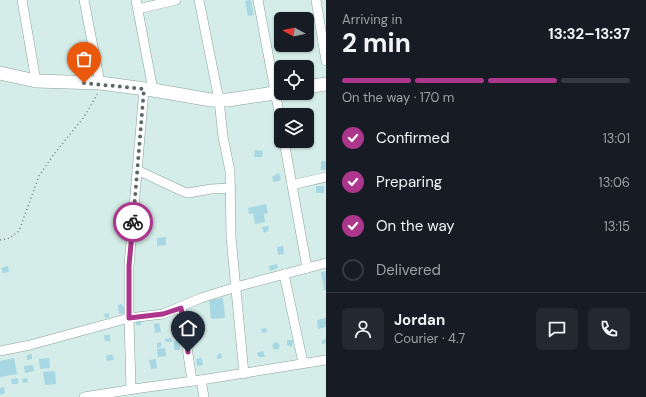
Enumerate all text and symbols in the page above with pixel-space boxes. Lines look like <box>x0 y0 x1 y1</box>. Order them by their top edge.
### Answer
text: Arriving in <box>342 11 402 28</box>
north arrow <box>274 12 314 52</box>
map controls <box>274 12 314 148</box>
text: 13:32–13:37 <box>548 24 630 44</box>
text: 2 min <box>342 26 411 60</box>
pin <box>67 42 101 83</box>
icon: bag <box>73 48 95 70</box>
button: locate <box>274 60 314 100</box>
text: On the way · 170 m <box>342 89 454 106</box>
button: layers <box>274 108 314 148</box>
icon: check <box>342 127 364 149</box>
text: Confirmed <box>376 128 450 148</box>
text: 13:01 <box>603 130 630 147</box>
icon: check <box>342 171 364 193</box>
text: Preparing <box>376 172 442 192</box>
text: 13:06 <box>599 174 630 191</box>
courier <box>113 202 153 242</box>
icon: bike <box>122 211 144 233</box>
icon: check <box>342 215 364 237</box>
text: On the way <box>376 216 455 236</box>
text: 13:15 <box>604 218 630 235</box>
text: Delivered <box>376 260 441 280</box>
button: person <box>342 308 384 350</box>
button: chat <box>536 308 578 350</box>
button: phone <box>588 308 630 350</box>
text: Jordan <box>394 310 445 330</box>
pin <box>171 311 205 352</box>
icon: home <box>177 317 199 339</box>
text: Courier · 4.7 <box>394 330 465 347</box>

